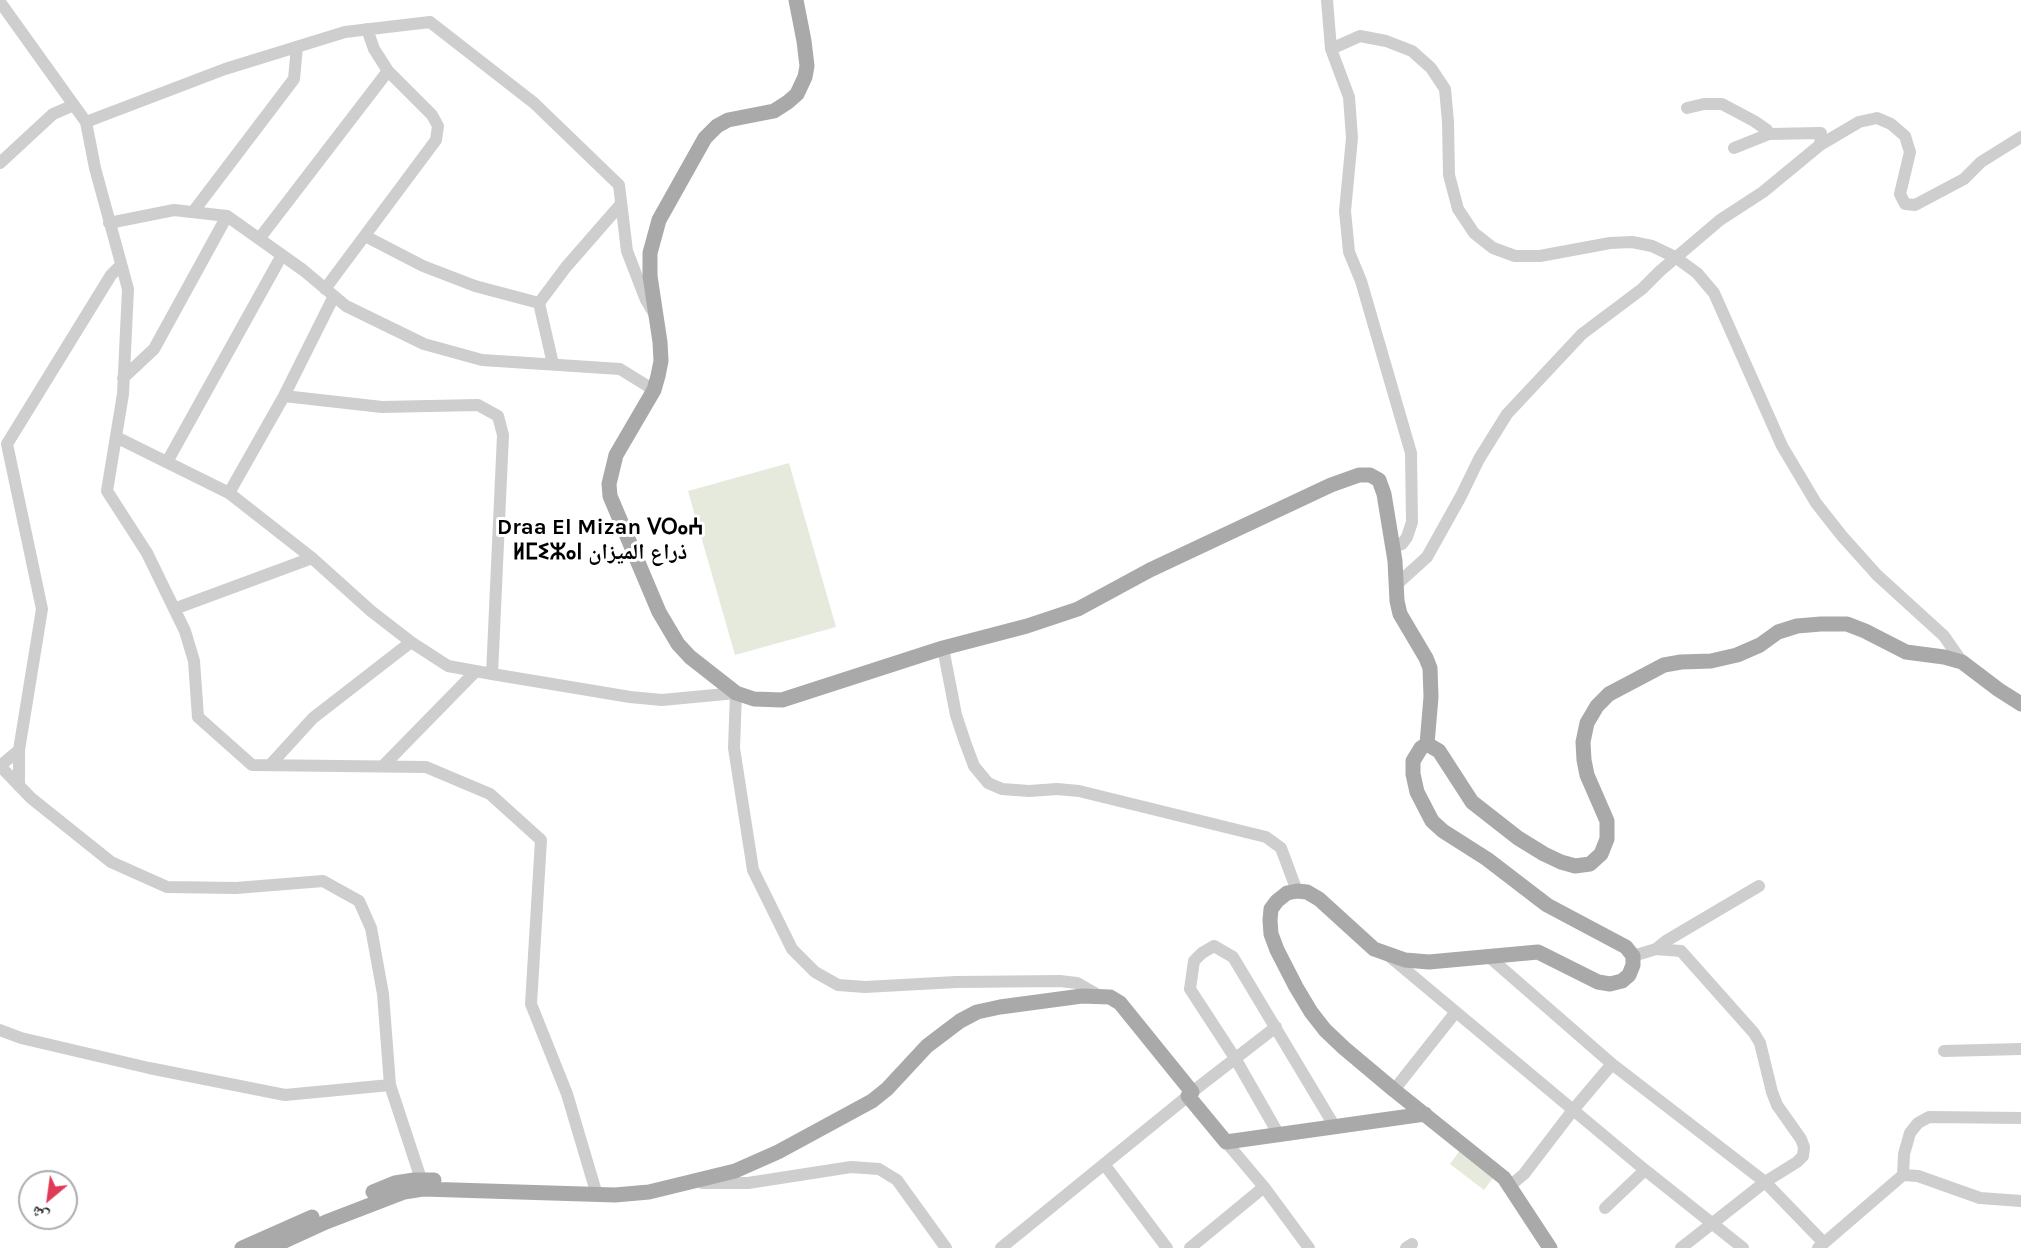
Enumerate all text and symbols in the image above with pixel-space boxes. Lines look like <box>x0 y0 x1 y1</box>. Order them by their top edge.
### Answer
district label: Draa El Mizan ⴸⵔⴰⵄ ⵍⵎⵉⵣⴰⵏ ذراع الميزان <box>497 515 703 566</box>
north arrow <box>18 1170 78 1230</box>
text: ش <box>28 1202 52 1227</box>

